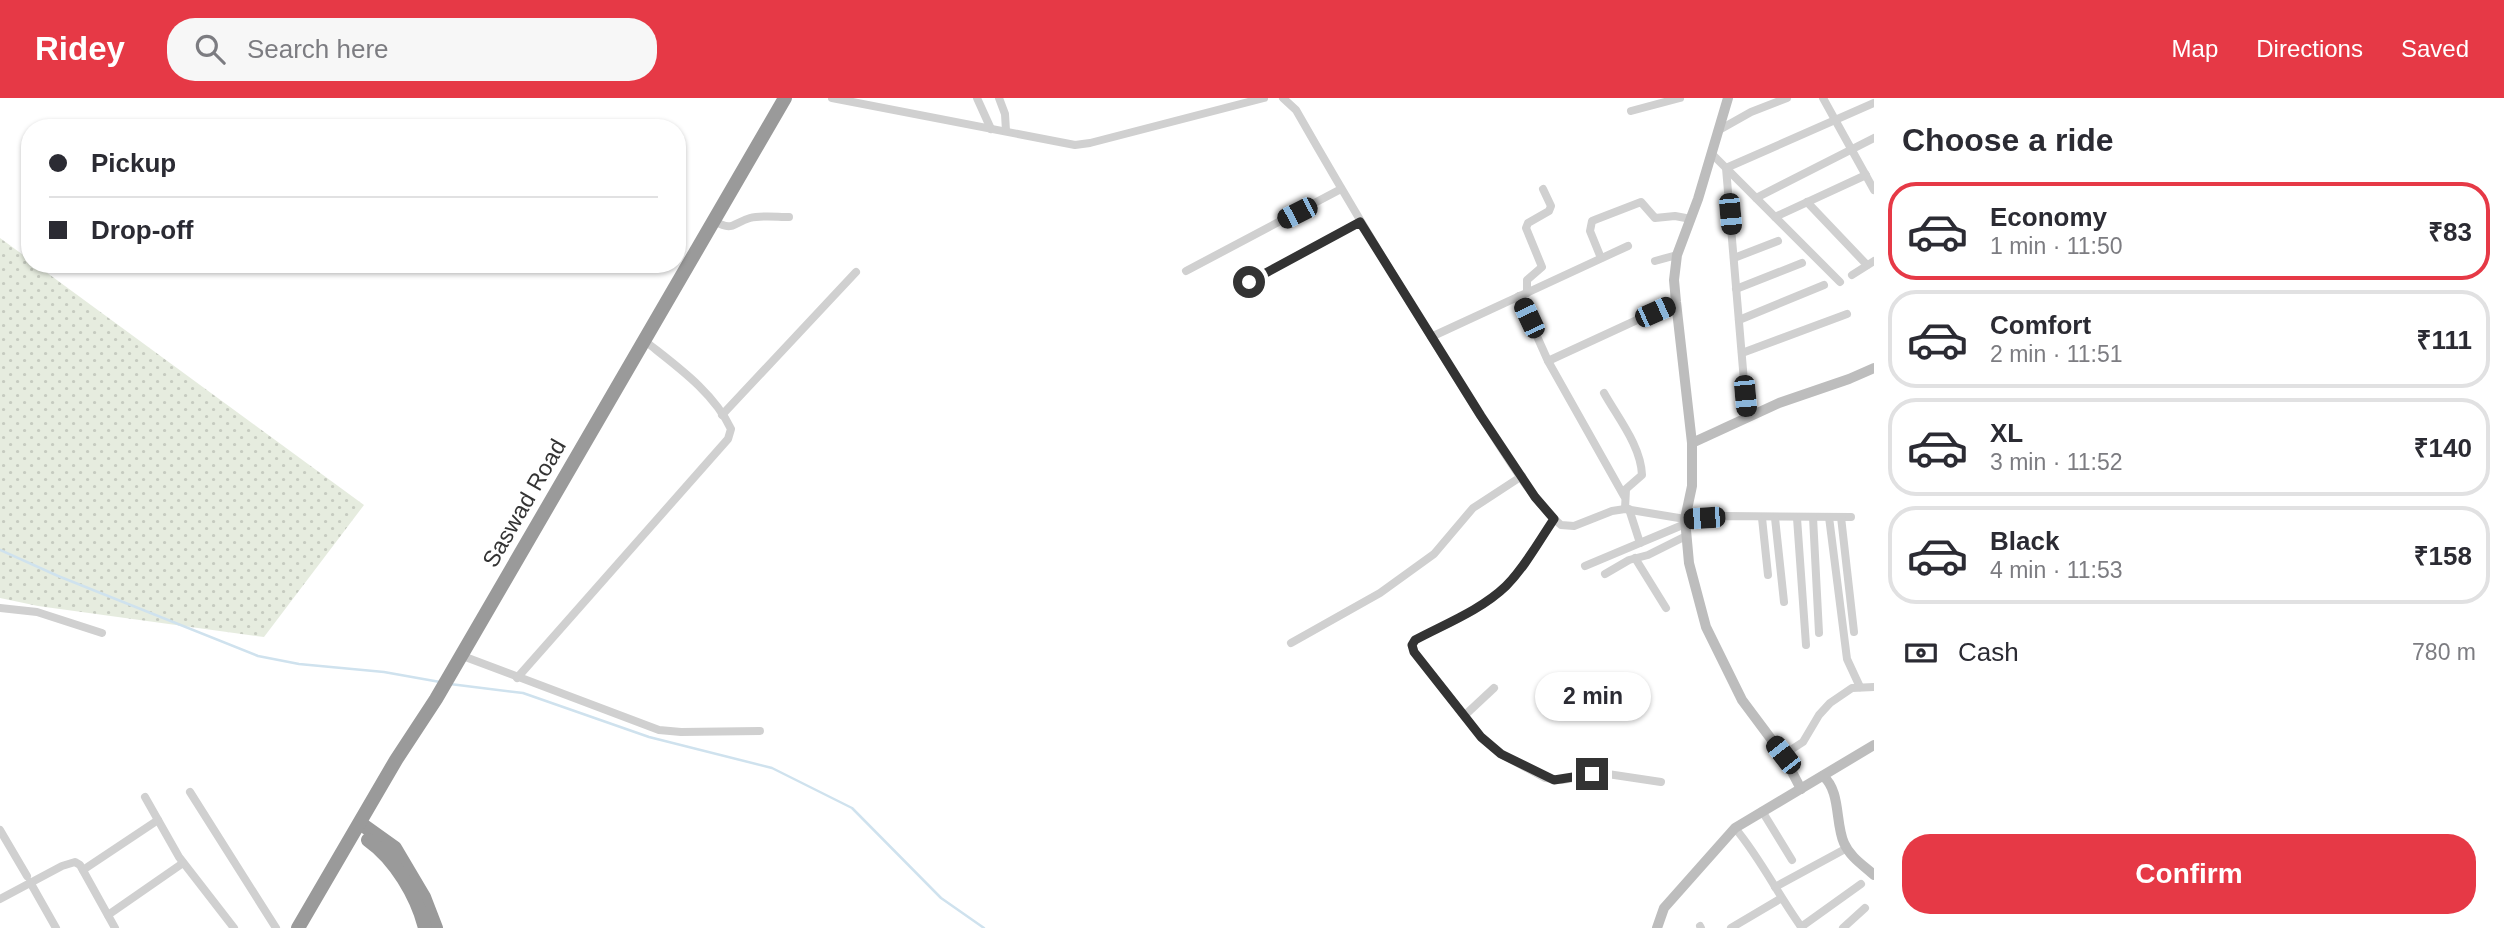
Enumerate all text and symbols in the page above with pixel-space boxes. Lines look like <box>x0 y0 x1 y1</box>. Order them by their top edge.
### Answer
search box <box>167 18 657 81</box>
text: Ridey <box>35 30 125 67</box>
icon: search <box>191 30 229 68</box>
text: Search here <box>247 34 389 64</box>
text: Map <box>2172 35 2218 62</box>
text: Directions <box>2256 35 2363 62</box>
text: Saved <box>2401 35 2469 62</box>
text: Choose a ride <box>1902 122 2114 158</box>
text: Pickup <box>91 148 176 178</box>
car <box>1718 192 1743 236</box>
car <box>1274 194 1321 232</box>
icon: car <box>1906 200 1969 263</box>
text: Economy <box>1990 202 2107 232</box>
text: Drop-off <box>91 215 194 245</box>
text: ₹83 <box>2428 217 2472 247</box>
text: 1 min · 11:50 <box>1990 233 2123 259</box>
route start <box>1233 266 1265 298</box>
car <box>1632 294 1679 330</box>
car <box>1511 295 1548 341</box>
icon: car <box>1906 308 1969 371</box>
text: Comfort <box>1990 310 2091 340</box>
text: ₹111 <box>2417 325 2472 355</box>
text: 2 min · 11:51 <box>1990 341 2123 367</box>
car <box>1733 374 1758 418</box>
icon: car <box>1906 416 1969 479</box>
text: XL <box>1990 418 2023 448</box>
text: ₹140 <box>2414 433 2472 463</box>
street label: Saswad Road <box>477 434 571 572</box>
text: 3 min · 11:52 <box>1990 449 2123 475</box>
car <box>1683 506 1726 530</box>
icon: car <box>1906 524 1969 587</box>
text: Black <box>1990 526 2059 556</box>
text: ₹158 <box>2414 541 2472 571</box>
text: 4 min · 11:53 <box>1990 557 2123 583</box>
icon: cash <box>1902 634 1940 672</box>
text: Cash <box>1958 637 2019 667</box>
text: 780 m <box>2412 639 2476 665</box>
callout: 2 min <box>1534 672 1650 722</box>
text: 2 min <box>1563 683 1623 709</box>
car <box>1762 732 1805 778</box>
route end <box>1576 758 1608 790</box>
button: Confirm <box>1902 834 2476 914</box>

